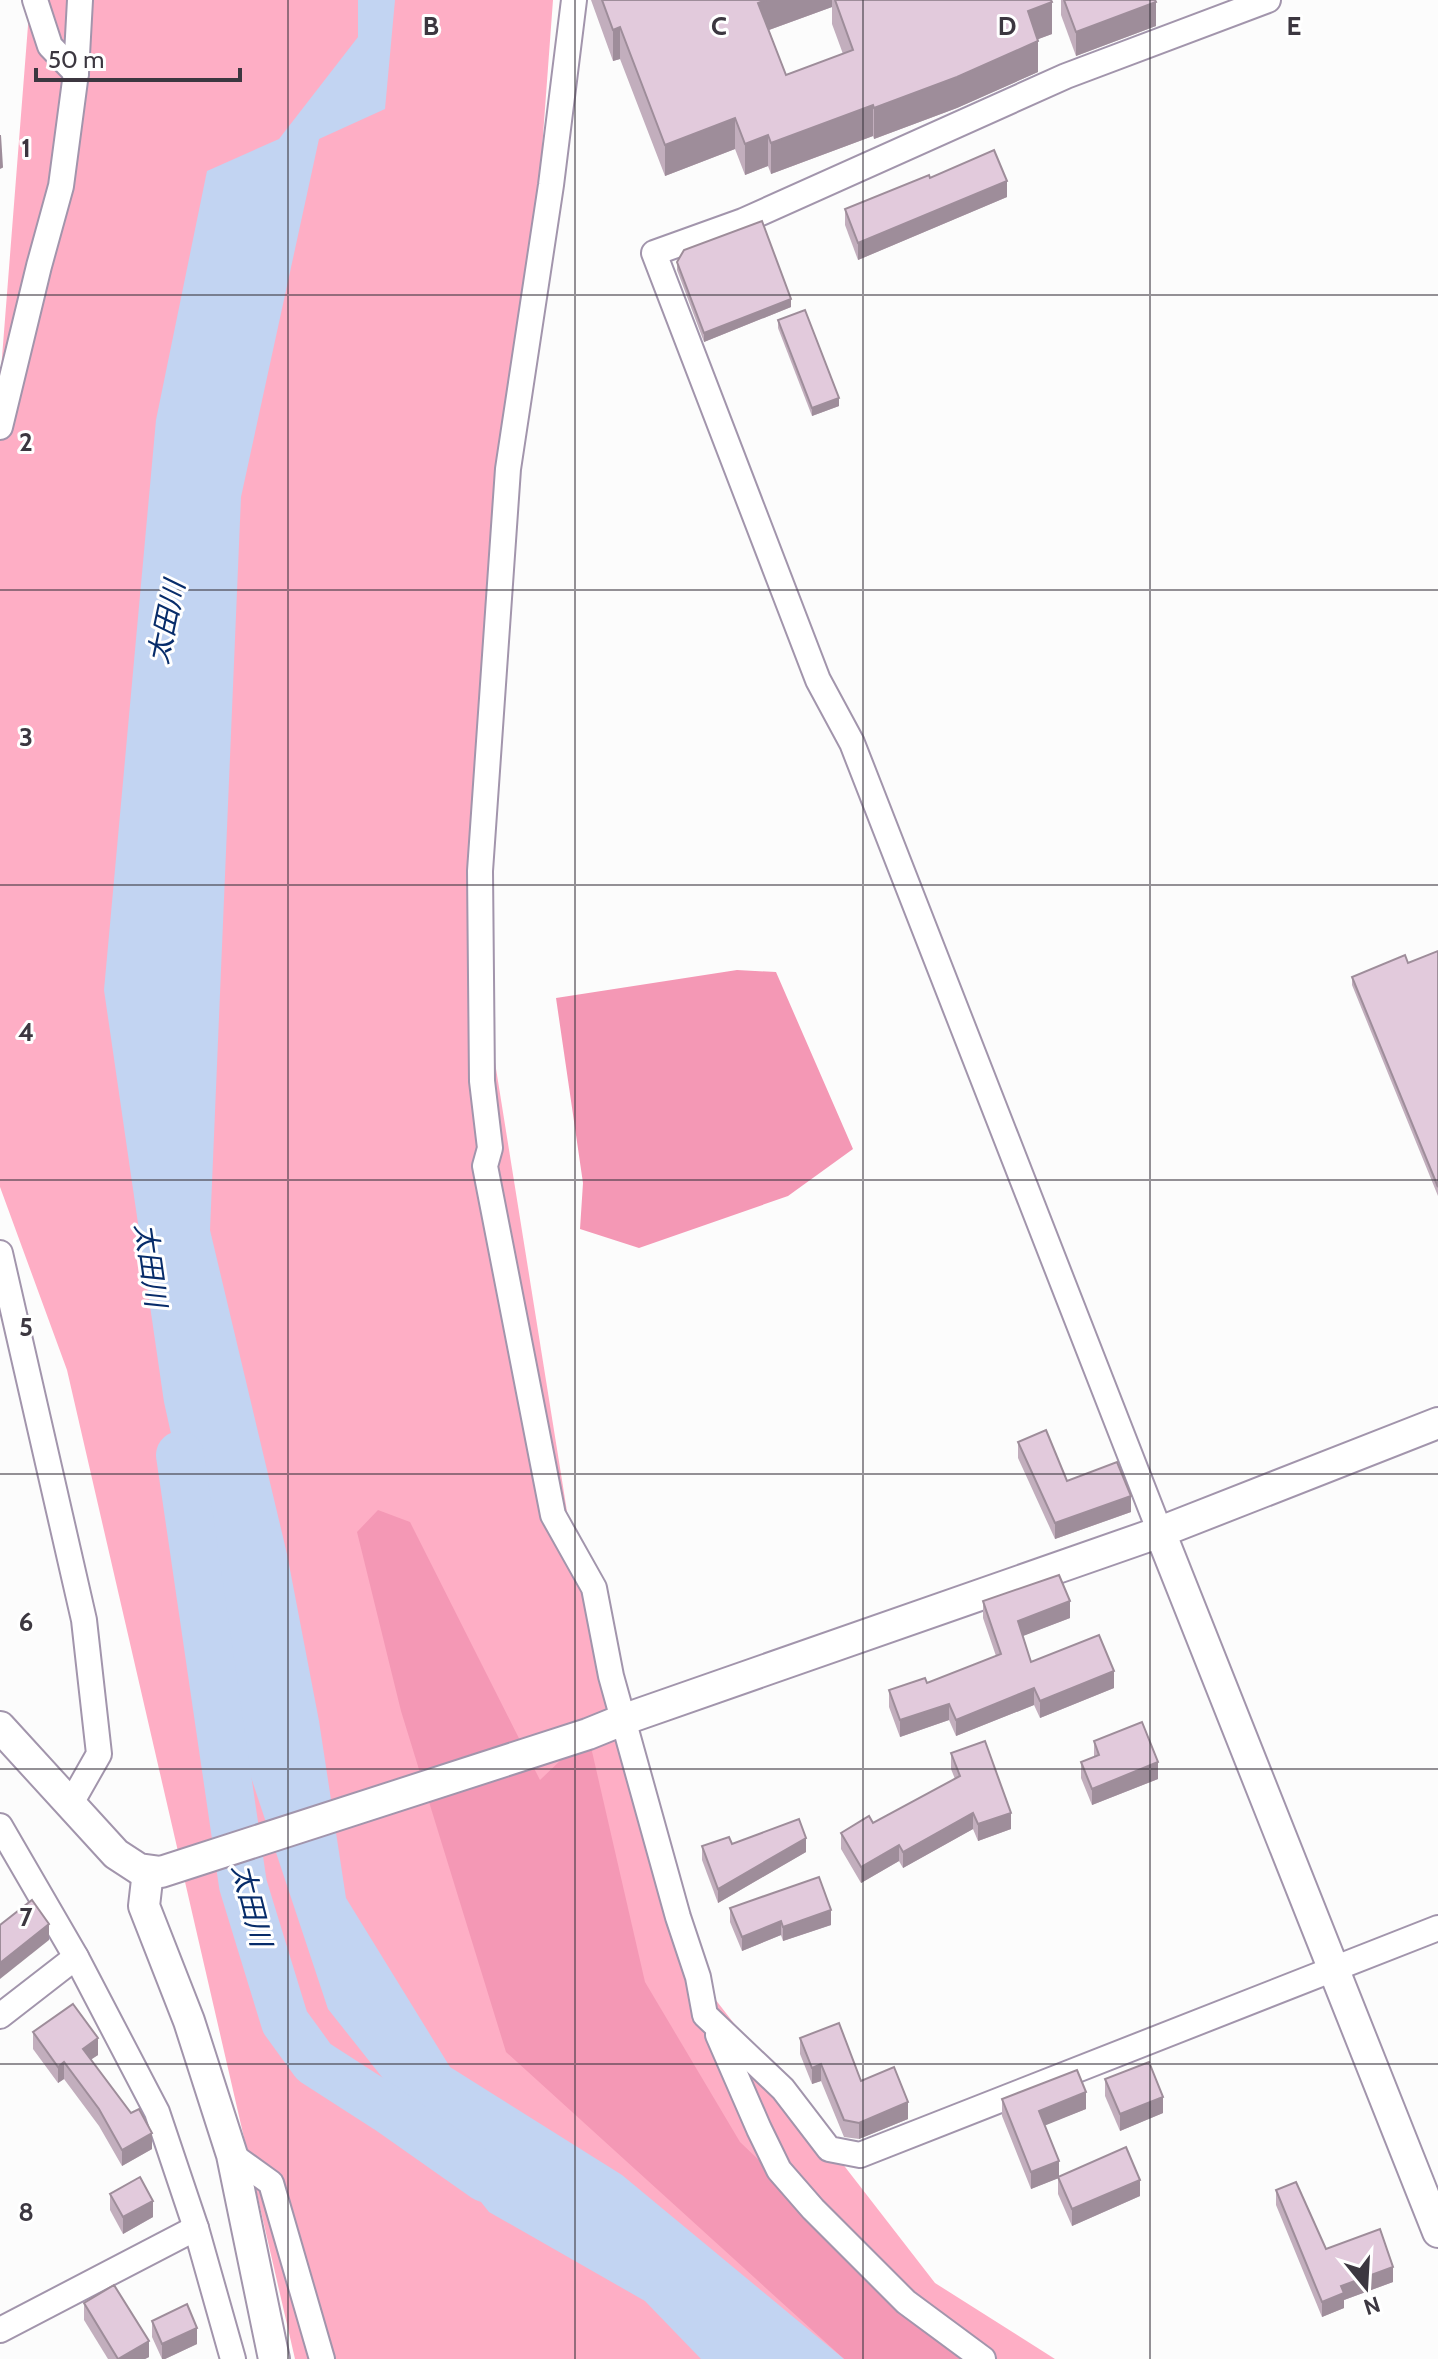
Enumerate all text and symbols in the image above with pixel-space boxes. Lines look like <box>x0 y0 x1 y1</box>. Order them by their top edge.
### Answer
text: B <box>423 10 439 42</box>
text: C <box>711 10 727 42</box>
text: D <box>998 10 1016 42</box>
text: E <box>1287 10 1301 42</box>
scale bar <box>36 32 240 82</box>
text: 50 m <box>48 45 104 74</box>
text: 1 <box>21 132 31 164</box>
text: 2 <box>19 426 33 458</box>
water label: 太田川 <box>141 574 192 667</box>
text: 3 <box>19 721 33 753</box>
text: 4 <box>18 1016 34 1048</box>
water label: 太田川 <box>128 1221 174 1312</box>
text: 5 <box>19 1311 33 1343</box>
text: 6 <box>19 1606 33 1638</box>
water label: 太田川 <box>225 1860 279 1953</box>
text: 7 <box>19 1901 33 1933</box>
text: 8 <box>18 2196 34 2228</box>
north arrow <box>1326 2247 1406 2327</box>
text: N <box>1360 2290 1384 2321</box>

